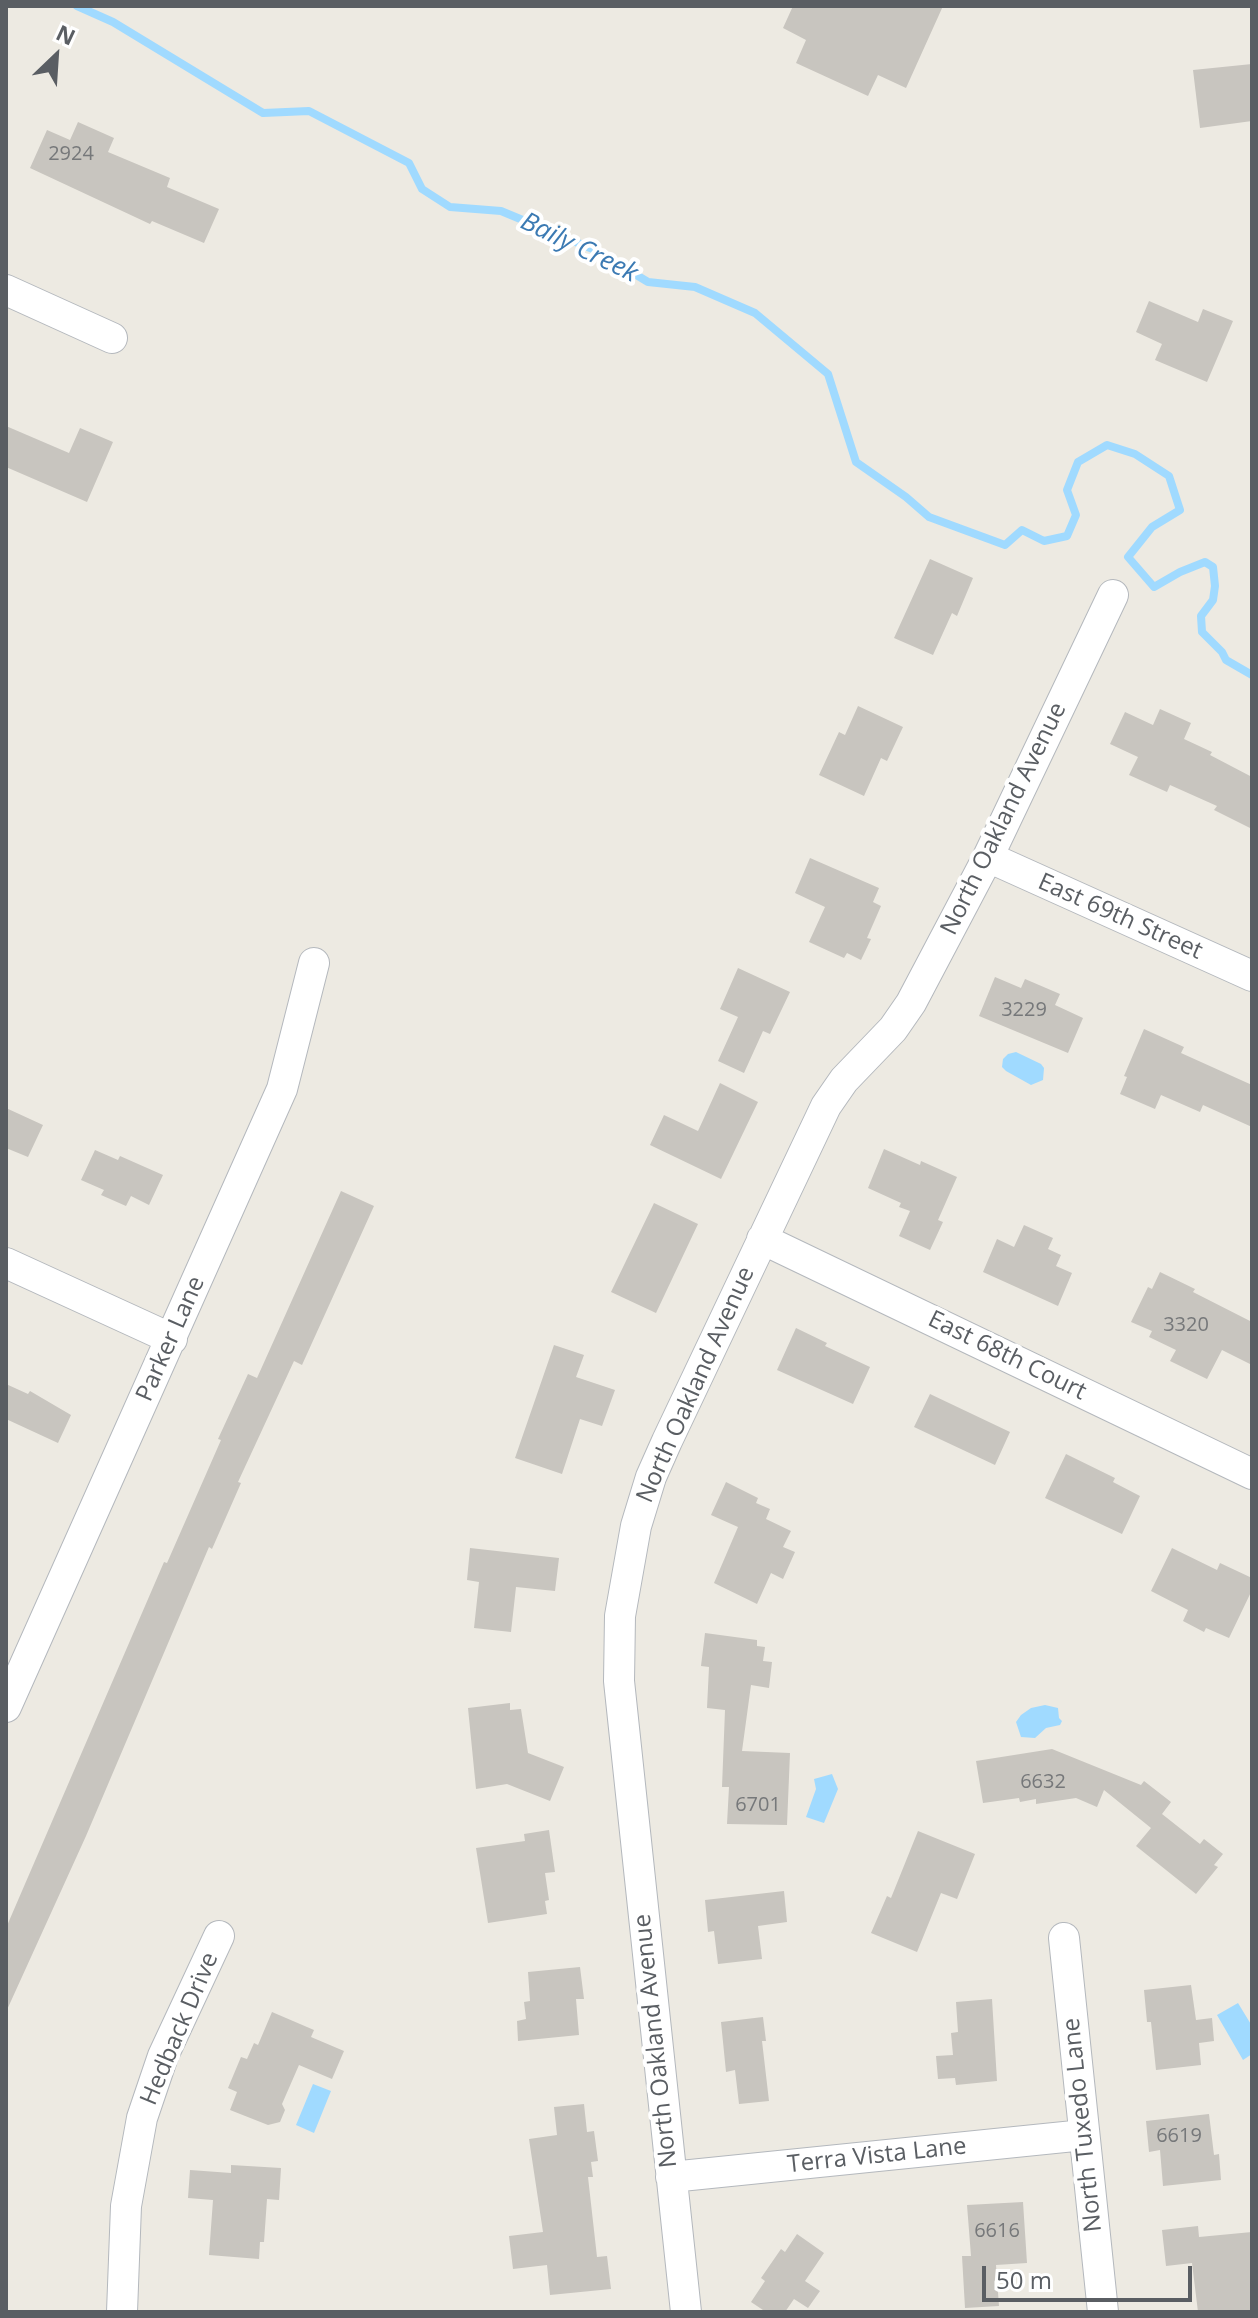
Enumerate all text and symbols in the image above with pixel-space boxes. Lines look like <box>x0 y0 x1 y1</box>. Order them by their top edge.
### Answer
north arrow <box>16 16 96 96</box>
text: N <box>52 17 81 52</box>
house number: 2924 <box>48 142 94 166</box>
water label: Baily Creek <box>515 206 643 290</box>
street label: North Oakland Avenue <box>935 698 1073 940</box>
street label: East 69th Street <box>1033 868 1207 966</box>
house number: 3229 <box>1001 998 1047 1022</box>
street label: North Oakland Avenue <box>631 1263 761 1507</box>
street label: Parker Lane <box>131 1272 211 1406</box>
street label: East 68th Court <box>923 1305 1091 1407</box>
house number: 3320 <box>1163 1313 1209 1337</box>
house number: 6632 <box>1020 1770 1066 1794</box>
house number: 6701 <box>735 1793 781 1817</box>
street label: North Oakland Avenue <box>628 1913 684 2169</box>
street label: Hedback Drive <box>135 1948 225 2110</box>
street label: North Tuxedo Lane <box>1057 2016 1109 2234</box>
house number: 6619 <box>1156 2124 1202 2148</box>
street label: Terra Vista Lane <box>786 2132 968 2180</box>
house number: 6616 <box>974 2219 1020 2243</box>
scale bar <box>986 2250 1196 2300</box>
text: 50 m <box>996 2263 1052 2296</box>

